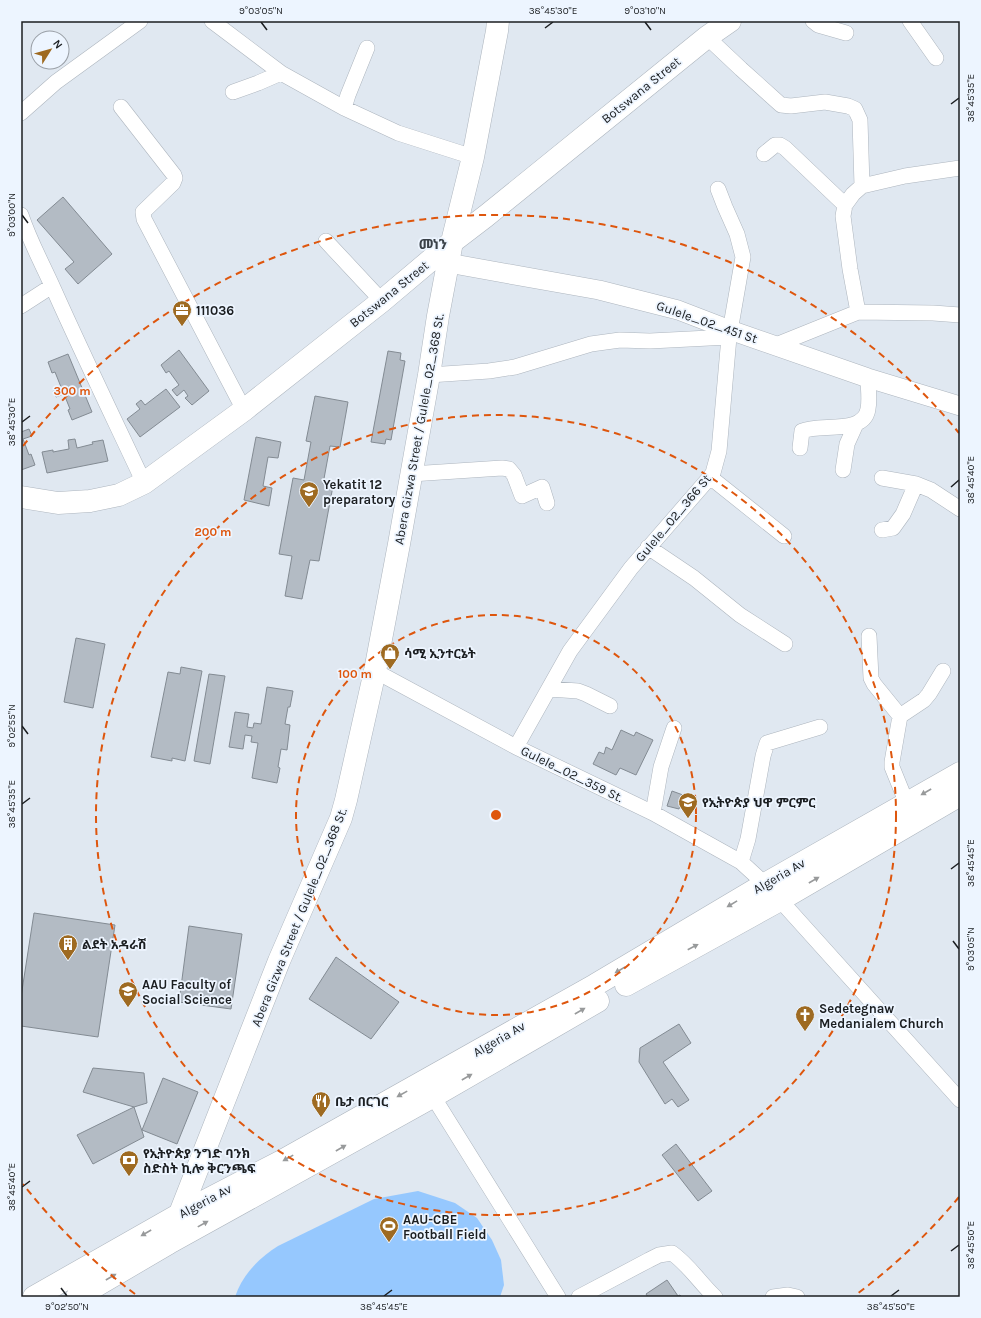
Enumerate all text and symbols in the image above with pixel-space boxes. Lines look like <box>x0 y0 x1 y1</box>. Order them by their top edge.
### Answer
text: 9°03'05"N <box>239 5 283 17</box>
text: 38°45'30"E <box>529 5 577 17</box>
text: 9°03'10"N <box>624 5 666 17</box>
north arrow <box>30 30 70 70</box>
text: N <box>50 37 65 51</box>
street label: Botswana Street <box>598 54 684 126</box>
text: 38°45'35"E <box>965 74 977 122</box>
text: 9°03'00"N <box>6 193 18 237</box>
district label: መነን <box>419 236 447 253</box>
street label: Botswana Street <box>346 258 432 330</box>
street label: Gulele_02_451 St <box>655 298 760 346</box>
office icon: 111036 <box>171 299 193 327</box>
place label: 111036 <box>196 303 234 318</box>
street label: Abera Gizwa Street / Gulele_02_368 St. <box>391 312 447 546</box>
text: 300 m <box>53 384 91 398</box>
text: 38°45'30"E <box>6 398 18 446</box>
text: 38°45'40"E <box>965 456 977 504</box>
street label: Gulele_02_366 St <box>632 471 714 565</box>
place label: Yekatit 12 preparatory <box>323 477 396 507</box>
school or university icon: Yekatit 12 preparatory <box>298 480 320 508</box>
text: 200 m <box>195 525 231 539</box>
shop icon: ሳሚ ኢንተርኔት <box>379 642 401 670</box>
place label: ሳሚ ኢንተርኔት <box>404 646 476 661</box>
text: 100 m <box>338 667 372 681</box>
text: 9°02'55"N <box>6 704 18 748</box>
street label: Gulele_02_359 St. <box>519 743 625 805</box>
text: 38°45'35"E <box>6 780 18 828</box>
one-way arrow <box>920 789 932 796</box>
school or university icon: የኢትዮጵያ ህዋ ምርምር <box>677 791 699 819</box>
place label: የኢትዮጵያ ህዋ ምርምር <box>702 795 816 810</box>
street label: Abera Gizwa Street / Gulele_02_368 St. <box>248 805 350 1029</box>
centre of rings <box>489 808 503 822</box>
text: 38°45'45"E <box>965 839 977 887</box>
street label: Algeria Av <box>750 855 808 897</box>
one-way arrow <box>808 877 820 884</box>
one-way arrow <box>726 900 738 907</box>
text: 9°03'05"N <box>965 927 977 971</box>
building icon: ልደት አዳራሽ <box>57 933 79 961</box>
place label: ልደት አዳራሽ <box>82 937 147 952</box>
one-way arrow <box>687 944 699 951</box>
one-way arrow <box>614 967 626 974</box>
place label: AAU Faculty of Social Science <box>142 977 232 1007</box>
school or university icon: AAU Faculty of Social Science <box>117 980 139 1008</box>
place label: Sedetegnaw Medanialem Church <box>819 1001 944 1031</box>
church icon: Sedetegnaw Medanialem Church <box>794 1004 816 1032</box>
one-way arrow <box>574 1008 586 1015</box>
street label: Algeria Av <box>470 1018 528 1060</box>
one-way arrow <box>461 1073 473 1080</box>
restaurant icon: ቤታ በርገር <box>310 1090 332 1118</box>
one-way arrow <box>396 1091 407 1098</box>
place label: ቤታ በርገር <box>335 1094 389 1109</box>
one-way arrow <box>335 1144 347 1151</box>
place label: የኢትዮጵያ ንግድ ባንክ ስድስት ኪሎ ቅርንጫፍ <box>143 1146 256 1176</box>
bank icon: የኢትዮጵያ ንግድ ባንክ ስድስት ኪሎ ቅርንጫፍ <box>118 1149 140 1177</box>
one-way arrow <box>282 1154 294 1161</box>
text: 38°45'40"E <box>6 1163 18 1211</box>
street label: Algeria Av <box>176 1181 234 1221</box>
place label: AAU-CBE Football Field <box>403 1212 487 1242</box>
sports icon: AAU-CBE Football Field <box>378 1215 400 1243</box>
one-way arrow <box>197 1221 209 1227</box>
text: 38°45'50"E <box>965 1221 977 1269</box>
one-way arrow <box>140 1230 152 1236</box>
one-way arrow <box>105 1274 117 1281</box>
text: 9°02'50"N <box>45 1301 89 1313</box>
text: 38°45'45"E <box>360 1301 408 1313</box>
text: 38°45'50"E <box>867 1301 915 1313</box>

